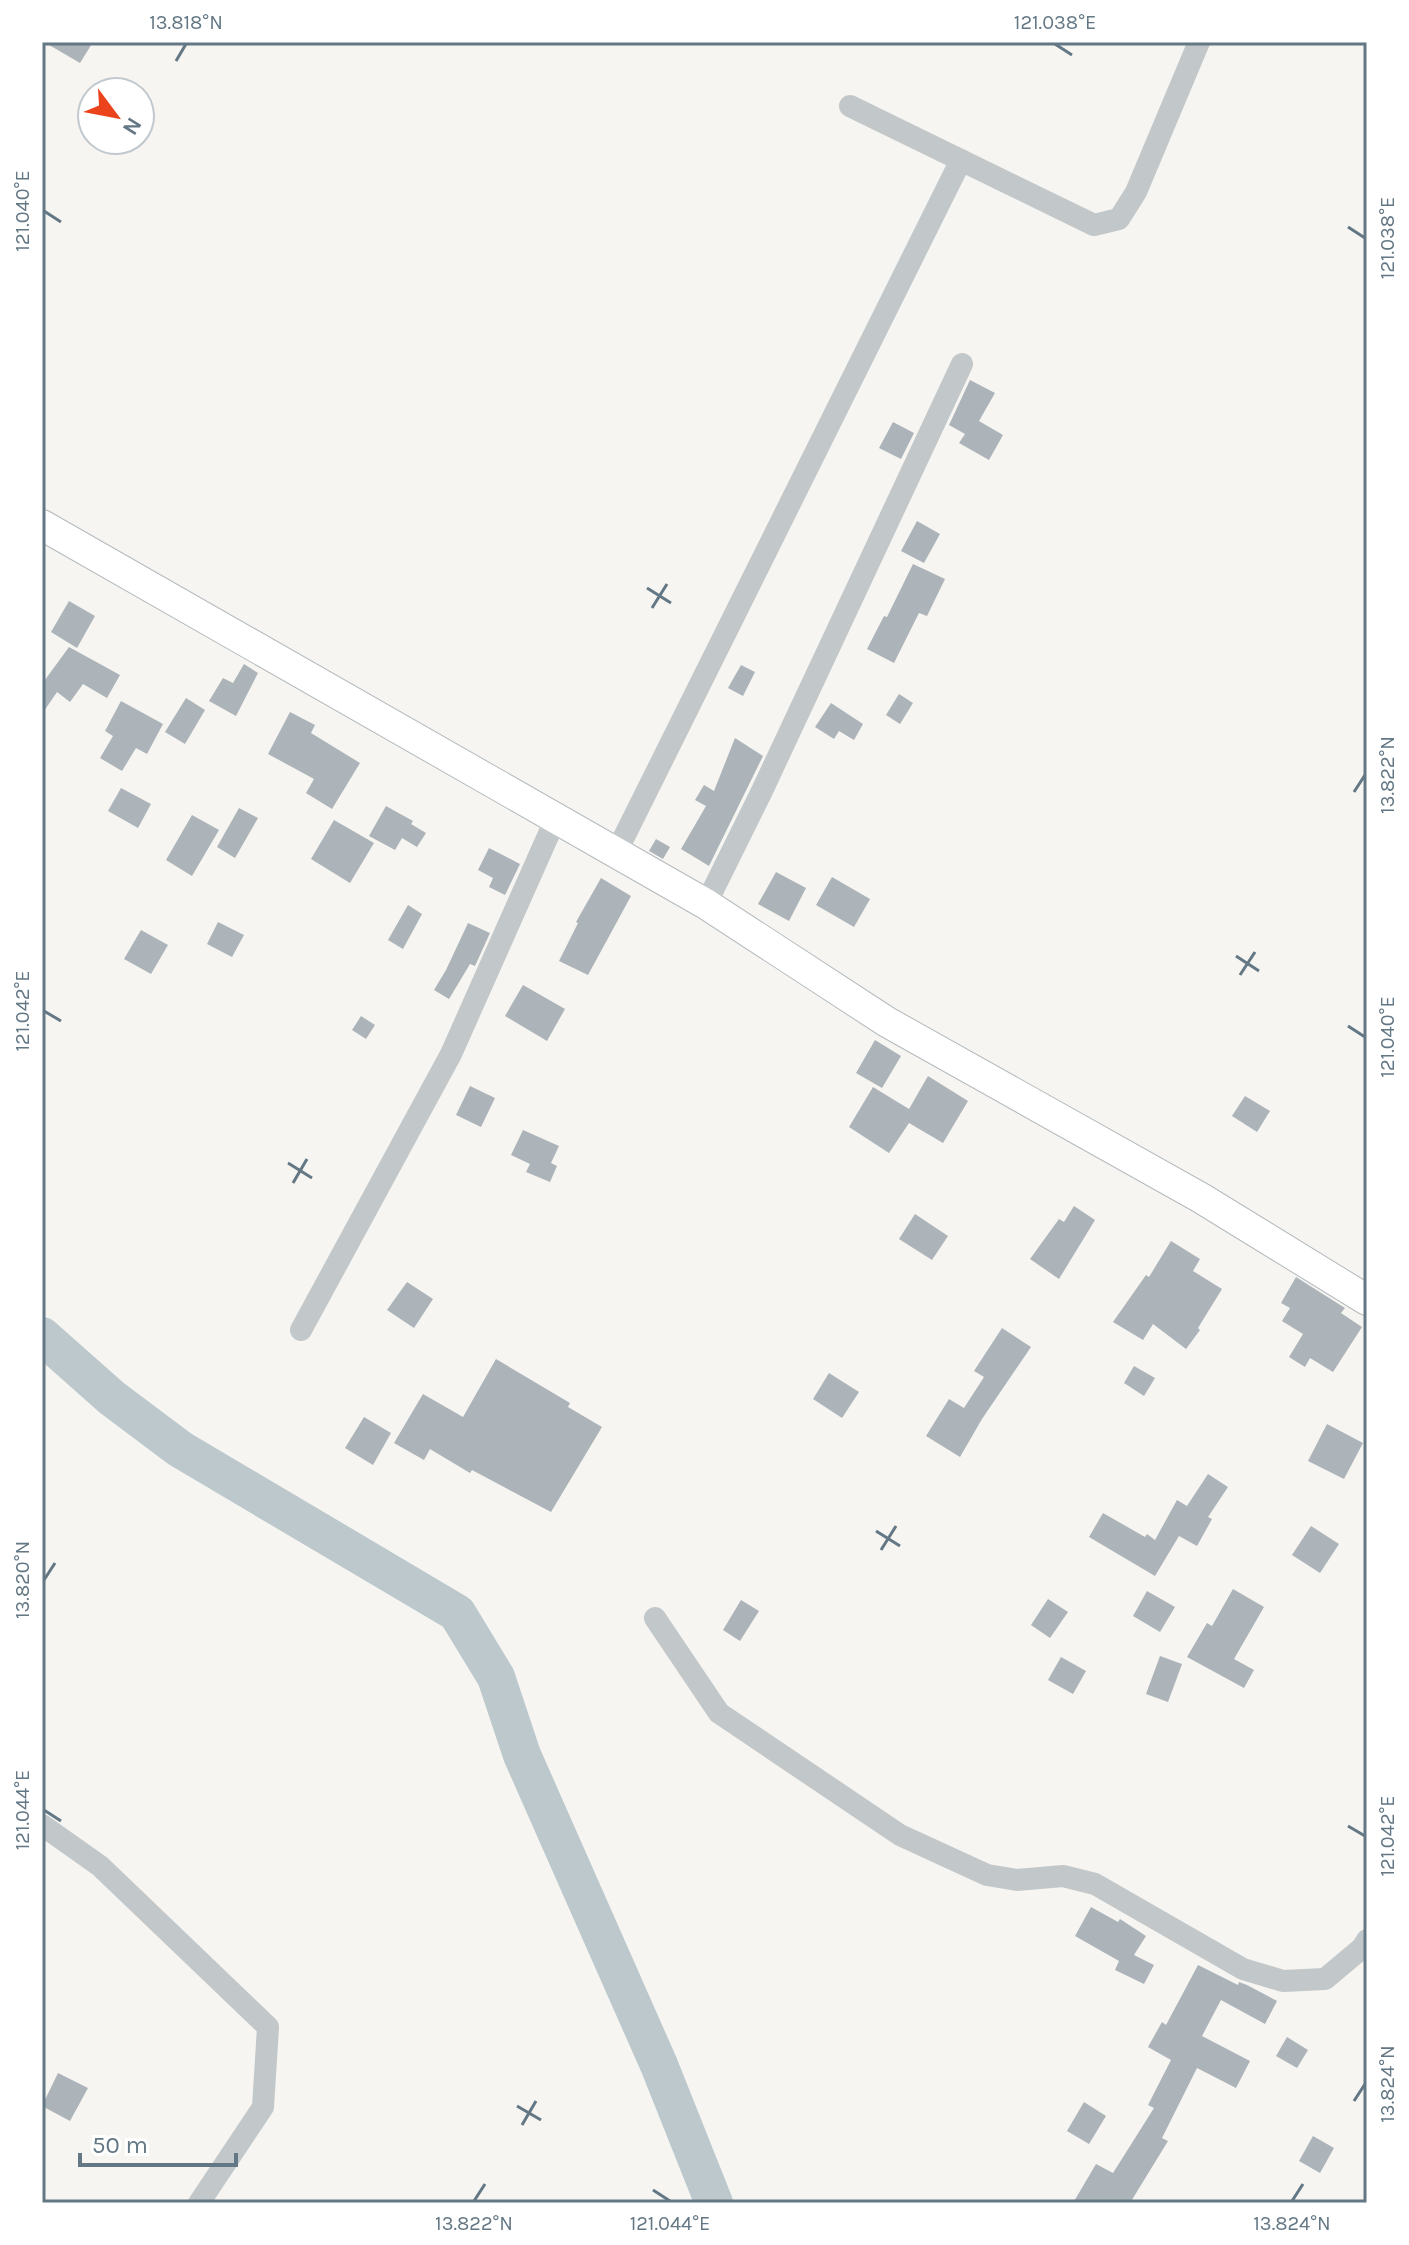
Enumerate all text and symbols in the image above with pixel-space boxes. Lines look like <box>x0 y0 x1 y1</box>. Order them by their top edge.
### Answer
text: 13.818°N <box>149 11 223 34</box>
text: 121.038°E <box>1014 11 1096 34</box>
north arrow <box>76 76 156 156</box>
text: N <box>117 112 147 140</box>
text: 121.040°E <box>11 170 34 252</box>
text: 121.038°E <box>1376 197 1399 279</box>
text: 13.822°N <box>1376 736 1399 814</box>
text: 121.042°E <box>11 970 34 1052</box>
text: 121.040°E <box>1376 996 1399 1078</box>
text: 13.820°N <box>11 1541 34 1619</box>
text: 121.044°E <box>11 1770 34 1850</box>
text: 121.042°E <box>1376 1795 1399 1877</box>
text: 13.824°N <box>1376 2045 1399 2123</box>
scale bar <box>80 2117 236 2167</box>
text: 50 m <box>92 2131 148 2159</box>
text: 13.822°N <box>435 2212 513 2235</box>
text: 121.044°E <box>630 2212 710 2235</box>
text: 13.824°N <box>1253 2212 1331 2235</box>

